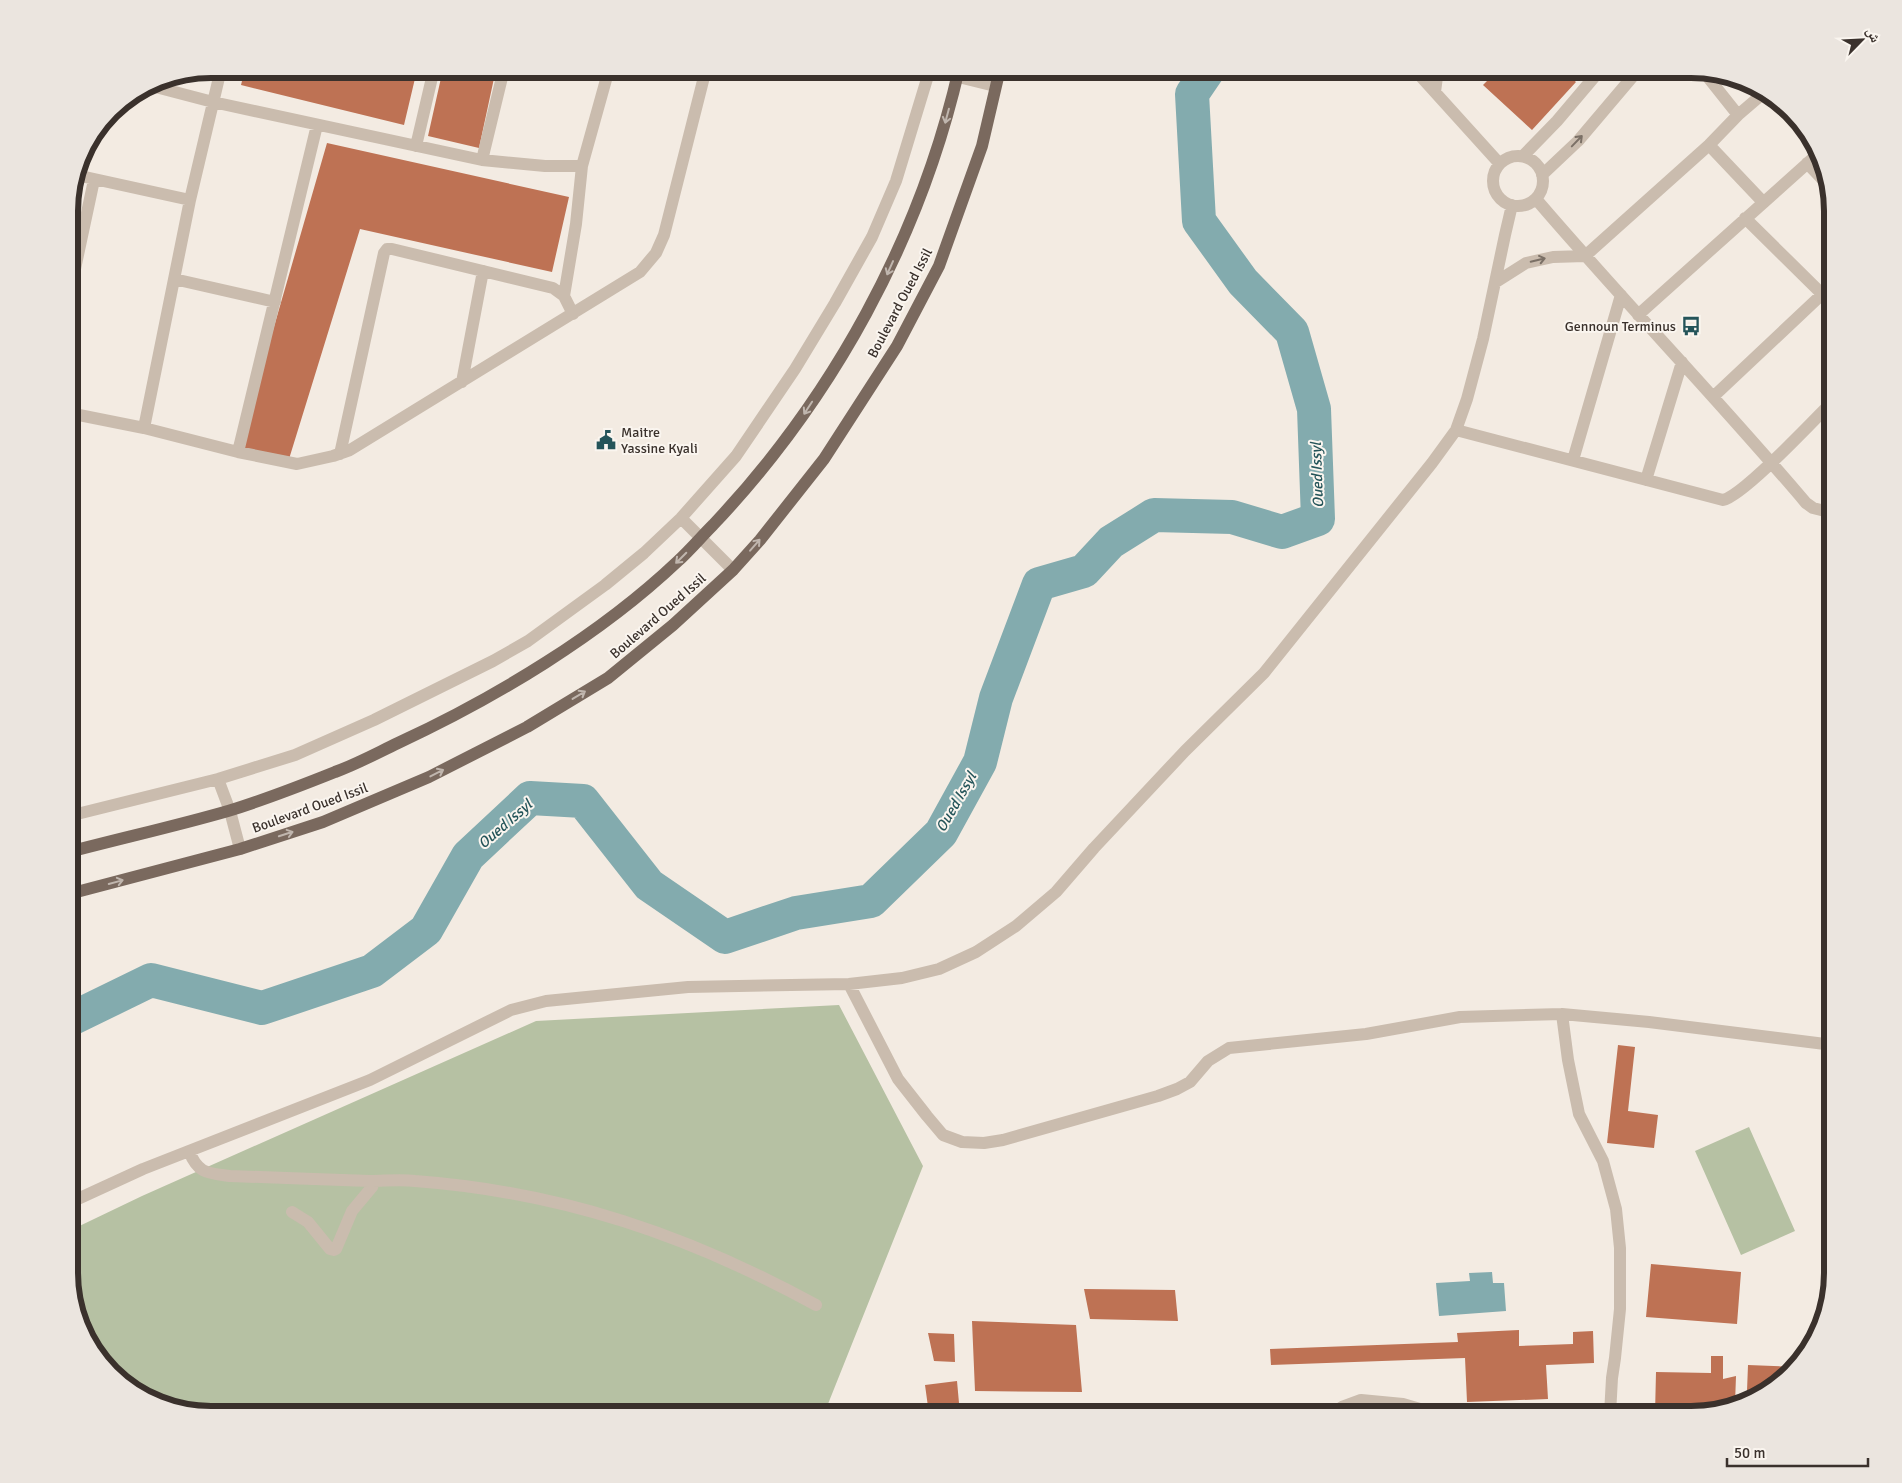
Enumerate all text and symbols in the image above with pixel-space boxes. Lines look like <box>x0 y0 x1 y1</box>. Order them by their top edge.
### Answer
north arrow <box>1837 15 1887 65</box>
text: ش <box>1863 25 1884 45</box>
one-way arrow <box>942 108 951 124</box>
one-way arrow <box>1571 135 1583 148</box>
street label: Boulevard Oued Issil <box>864 245 936 361</box>
one-way arrow <box>1529 255 1545 264</box>
one-way arrow <box>885 260 895 275</box>
bus stop icon: Gennoun Terminus <box>1680 315 1702 337</box>
place label: Gennoun Terminus <box>1565 318 1676 335</box>
one-way arrow <box>803 401 813 415</box>
place label: Maitre Yassine Kyali <box>621 424 698 457</box>
public building icon: Maitre Yassine Kyali <box>595 429 617 451</box>
water label: Oued Issyl <box>1307 440 1327 508</box>
one-way arrow <box>750 538 761 551</box>
one-way arrow <box>675 552 687 565</box>
street label: Boulevard Oued Issil <box>606 570 710 662</box>
one-way arrow <box>572 690 586 700</box>
one-way arrow <box>429 768 444 777</box>
water label: Oued Issyl <box>932 768 981 835</box>
street label: Boulevard Oued Issil <box>250 779 370 837</box>
water label: Oued Issyl <box>474 795 537 852</box>
one-way arrow <box>278 829 294 838</box>
one-way arrow <box>108 876 124 886</box>
scale bar <box>1727 1436 1868 1468</box>
text: 50 m <box>1734 1444 1765 1462</box>

